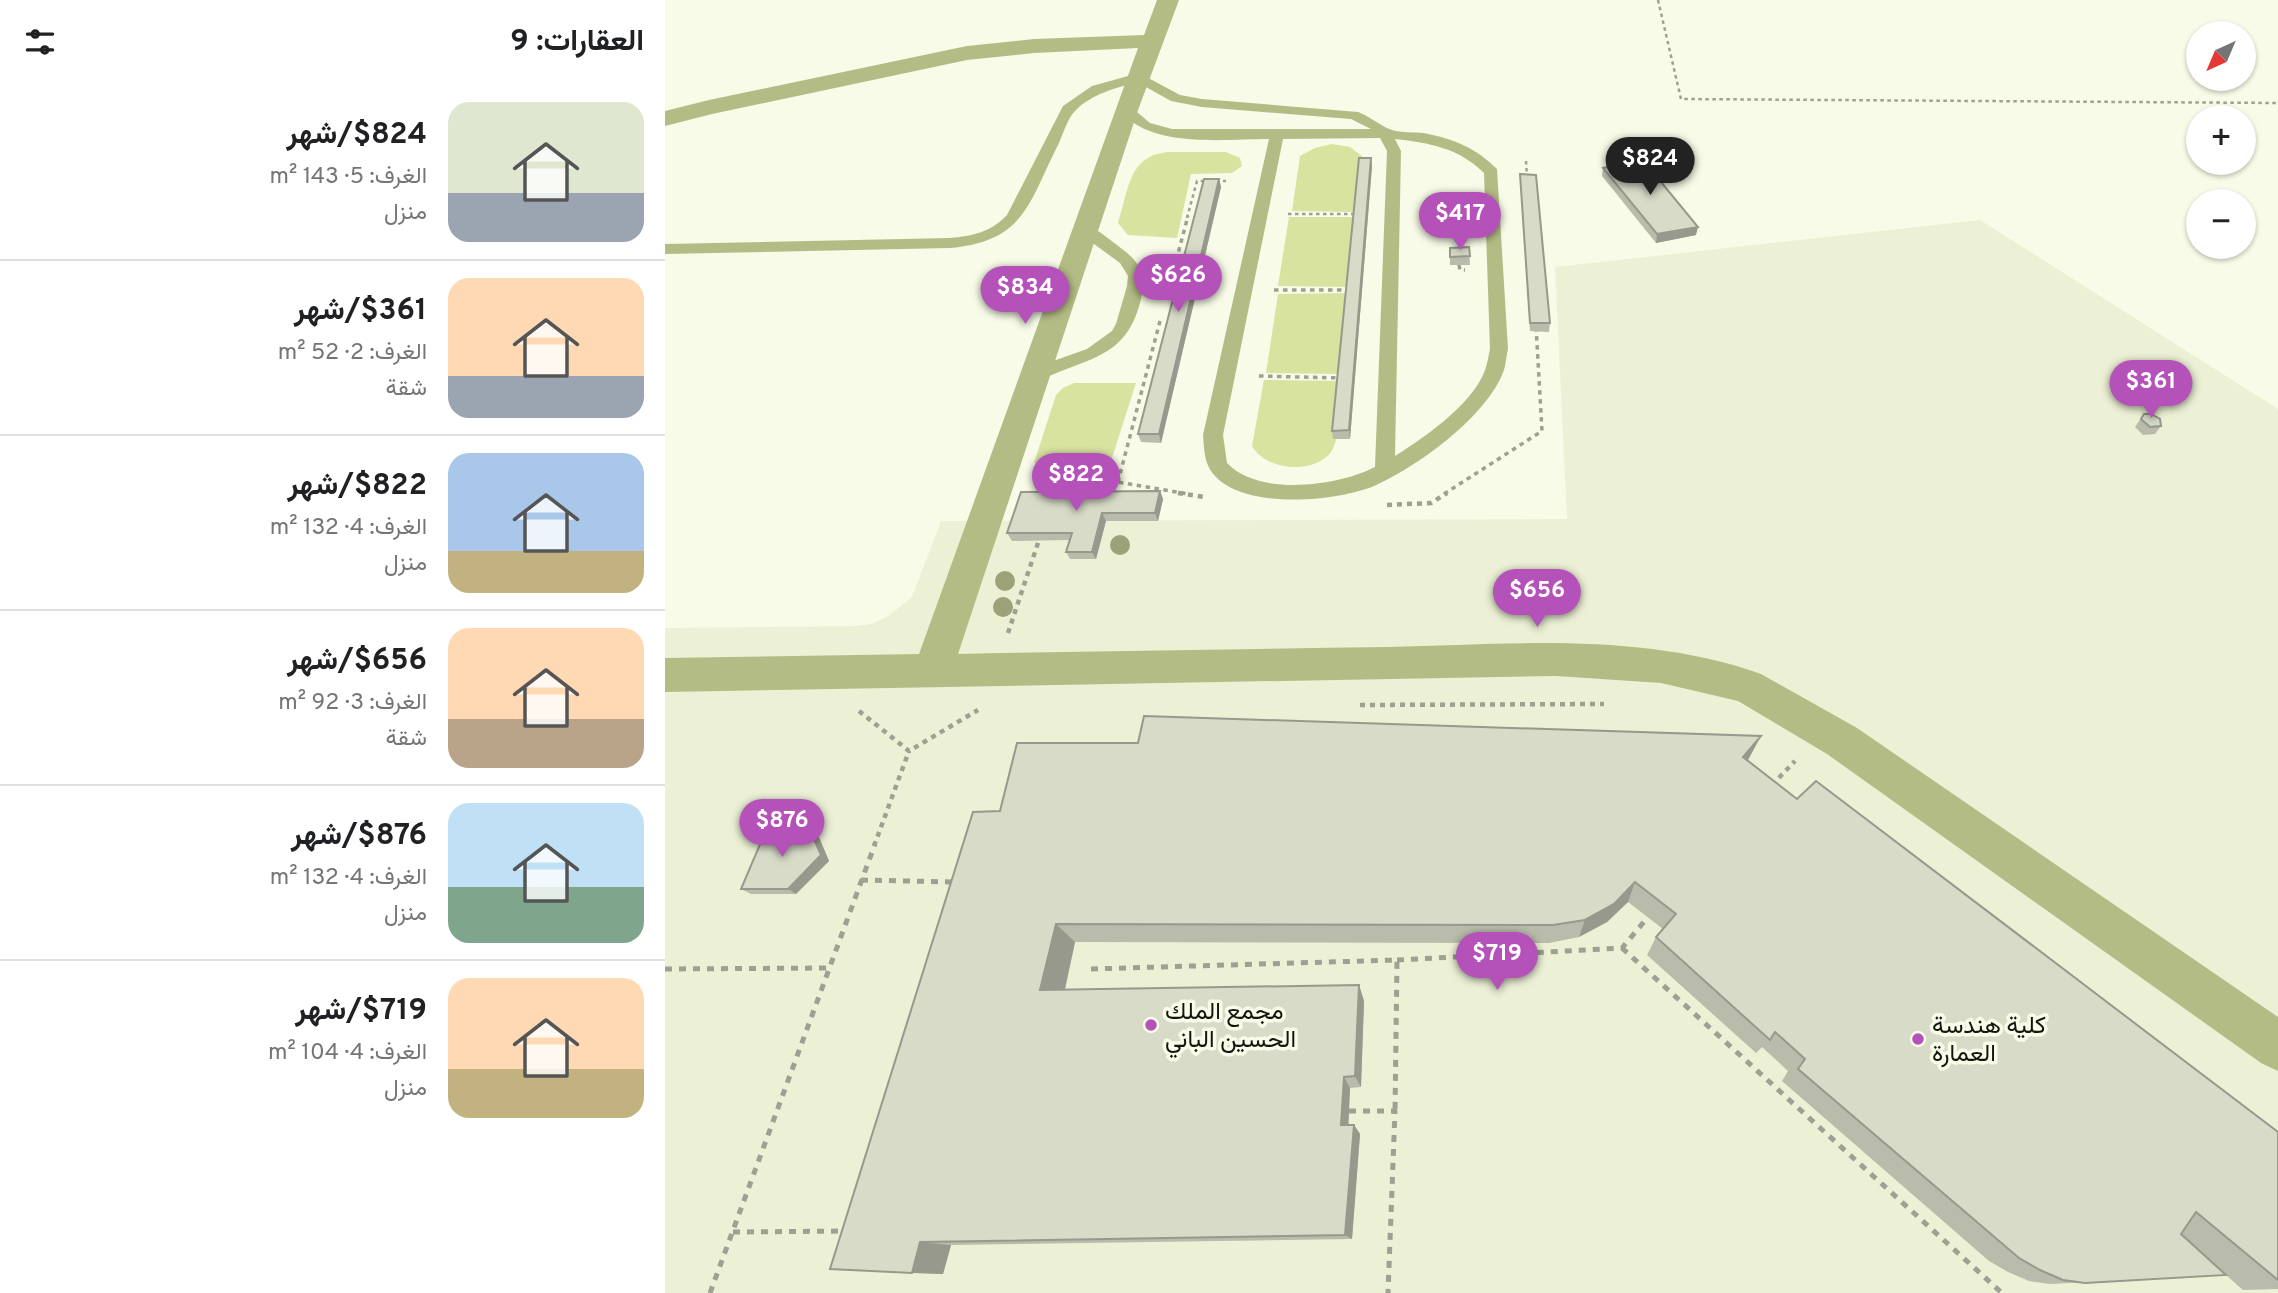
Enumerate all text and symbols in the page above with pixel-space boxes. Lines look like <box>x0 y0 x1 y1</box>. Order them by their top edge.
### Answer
north arrow <box>2186 21 2256 91</box>
map controls <box>2186 21 2256 259</box>
icon: filters <box>21 23 59 61</box>
text: العقارات: 9 <box>510 24 644 61</box>
button: + <box>2186 105 2256 175</box>
text: $824/شهر <box>287 117 427 154</box>
icon: home <box>504 130 588 214</box>
pin: $824 <box>1609 138 1691 197</box>
text: $824 <box>1622 145 1678 174</box>
text: الغرف: 5 · 143 m² <box>269 163 427 192</box>
button: − <box>2186 189 2256 259</box>
pin: $417 <box>1419 192 1501 252</box>
text: منزل <box>384 199 427 228</box>
text: $417 <box>1435 200 1485 229</box>
pin: $626 <box>1137 254 1219 314</box>
text: $626 <box>1150 262 1206 291</box>
pin: $834 <box>984 266 1066 326</box>
text: $834 <box>997 274 1053 303</box>
text: $361/شهر <box>294 293 427 330</box>
icon: home <box>504 306 588 390</box>
text: الغرف: 2 · 52 m² <box>278 339 427 368</box>
pin: $361 <box>2110 360 2192 420</box>
text: $361 <box>2125 368 2177 397</box>
text: شقة <box>385 375 427 404</box>
pin: $822 <box>1035 454 1117 513</box>
text: $822 <box>1048 461 1104 490</box>
text: $822/شهر <box>287 468 427 505</box>
icon: home <box>504 481 588 565</box>
text: الغرف: 4 · 132 m² <box>270 514 427 543</box>
text: منزل <box>384 550 427 579</box>
pin: $656 <box>1496 570 1578 629</box>
text: $656 <box>1509 577 1565 606</box>
text: $656/شهر <box>287 643 427 680</box>
icon: home <box>504 656 588 740</box>
text: الغرف: 3 · 92 m² <box>278 689 427 718</box>
text: شقة <box>385 725 427 754</box>
pin: $876 <box>741 800 823 859</box>
text: $876 <box>755 807 809 836</box>
text: $876/شهر <box>291 818 427 855</box>
icon: home <box>504 831 588 915</box>
text: الغرف: 4 · 132 m² <box>270 864 427 893</box>
text: منزل <box>384 900 427 929</box>
pin: $719 <box>1456 932 1538 992</box>
text: $719 <box>1472 940 1522 969</box>
text: $719/شهر <box>295 993 427 1030</box>
place label: مجمع الملك الحسين الباني <box>1165 998 1296 1058</box>
icon: home <box>504 1006 588 1090</box>
place label: كلية هندسة العمارة <box>1932 1012 2046 1070</box>
marker: مجمع الملك الحسين الباني <box>1143 1017 1159 1033</box>
marker: كلية هندسة العمارة <box>1910 1031 1926 1047</box>
text: الغرف: 4 · 104 m² <box>268 1039 427 1068</box>
text: منزل <box>384 1075 427 1104</box>

